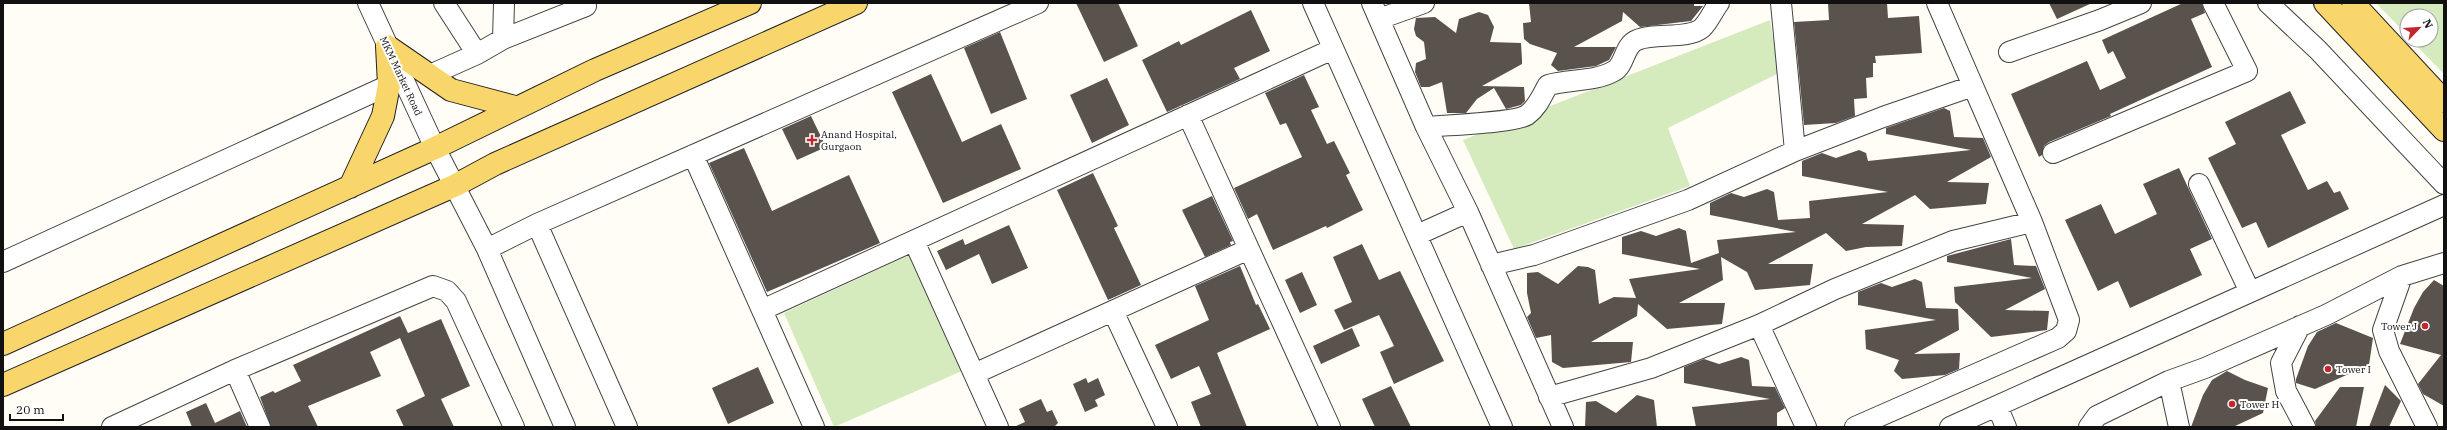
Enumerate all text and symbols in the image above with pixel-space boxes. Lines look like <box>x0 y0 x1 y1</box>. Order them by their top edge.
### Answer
north arrow <box>2399 8 2439 48</box>
text: N <box>2420 17 2436 31</box>
street label: MKM Market Road <box>377 34 425 118</box>
place label: Anand Hospital, Gurgaon <box>821 128 897 153</box>
marker: Anand Hospital, Gurgaon <box>806 134 818 146</box>
place label: Tower J <box>2381 320 2417 333</box>
marker: Tower J <box>2420 321 2430 331</box>
place label: Tower I <box>2336 363 2371 376</box>
marker: Tower I <box>2323 364 2333 374</box>
scale bar <box>10 396 63 422</box>
place label: Tower H <box>2240 398 2279 411</box>
marker: Tower H <box>2227 399 2237 409</box>
text: 20 m <box>16 402 45 417</box>

